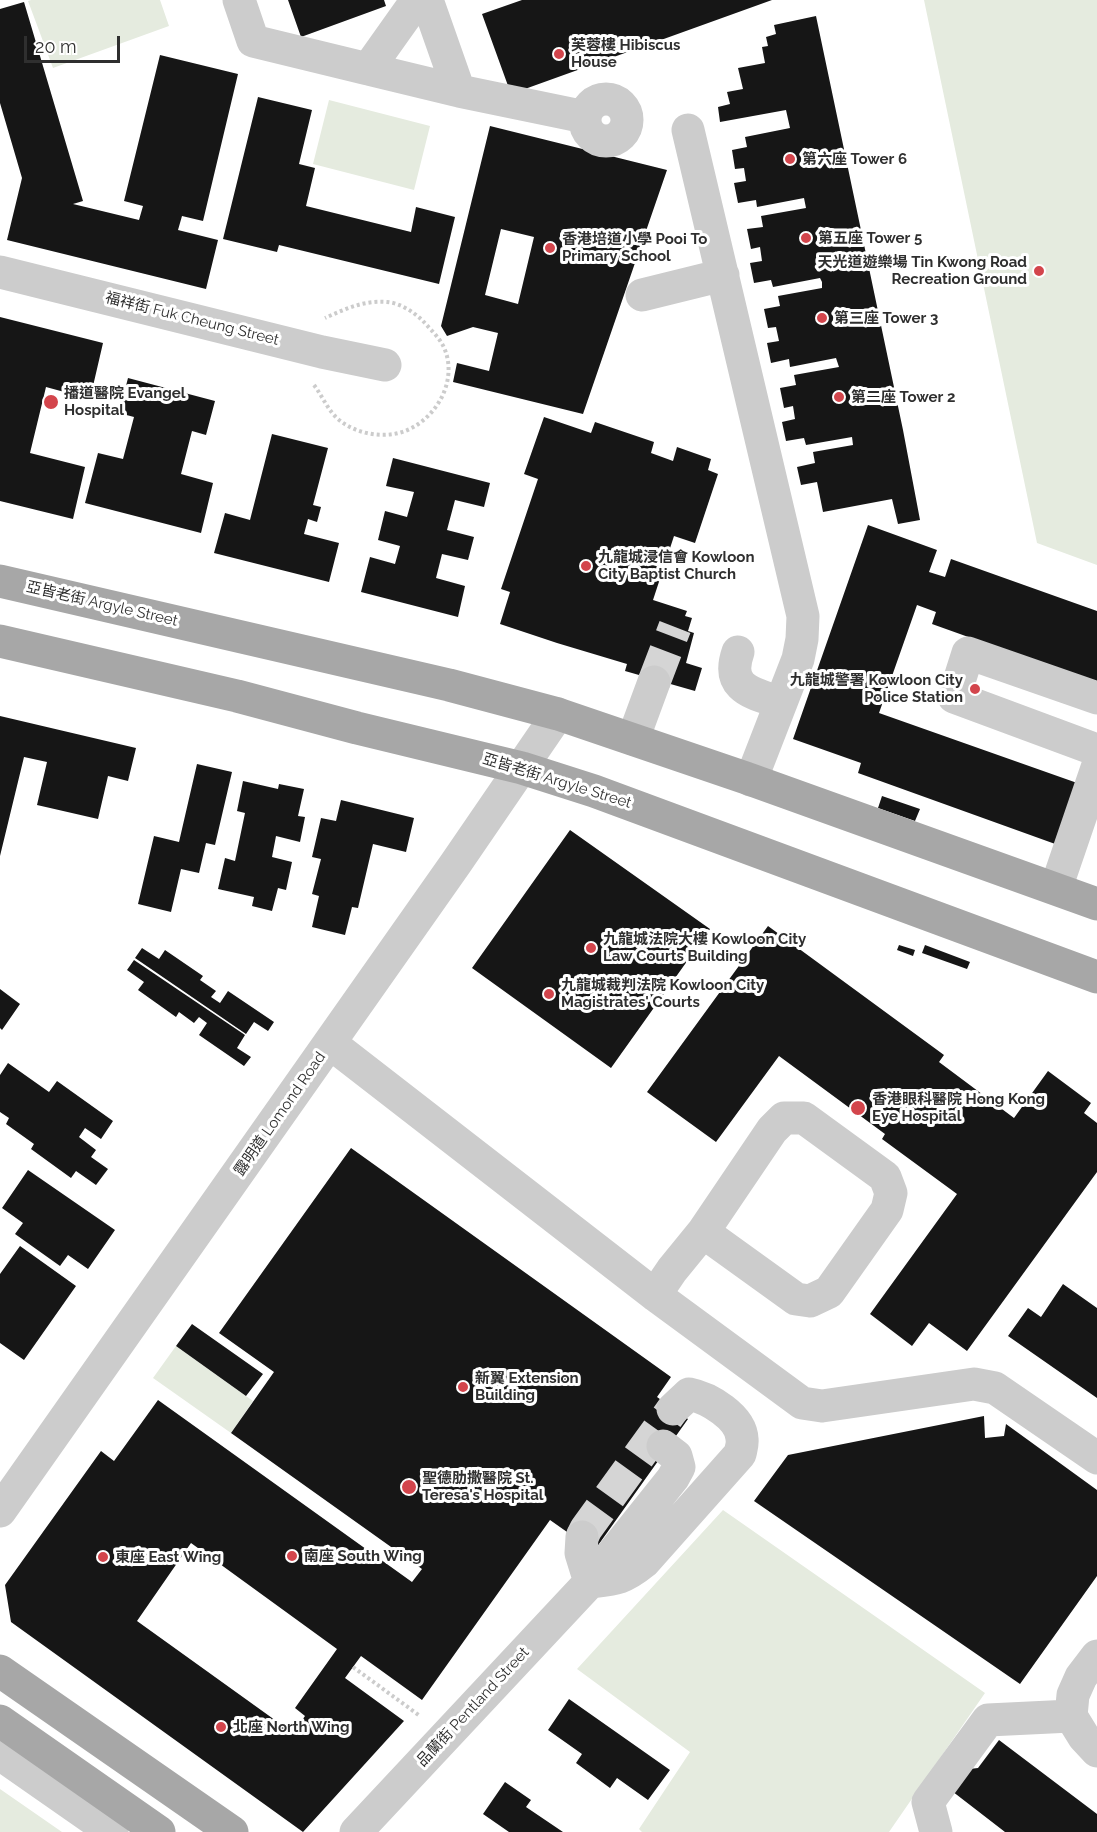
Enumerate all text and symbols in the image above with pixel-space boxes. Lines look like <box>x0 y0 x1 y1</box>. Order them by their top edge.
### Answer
scale bar <box>27 24 123 62</box>
text: 20 m <box>35 36 77 57</box>
place label: 芙蓉樓 Hibiscus House <box>571 36 680 71</box>
marker: 芙蓉樓 Hibiscus House <box>552 47 566 61</box>
place label: 第六座 Tower 6 <box>802 150 907 168</box>
marker: 第六座 Tower 6 <box>783 152 797 166</box>
place label: 第五座 Tower 5 <box>818 229 922 247</box>
place label: 香港培道小學 Pooi To Primary School <box>562 230 707 265</box>
marker: 第五座 Tower 5 <box>799 231 813 245</box>
marker: 香港培道小學 Pooi To Primary School <box>543 241 557 255</box>
place label: 天光道遊樂場 Tin Kwong Road Recreation Ground <box>818 253 1027 288</box>
marker: 天光道遊樂場 Tin Kwong Road Recreation Ground <box>1032 264 1046 278</box>
street label: 福祥街 Fuk Cheung Street <box>103 289 281 349</box>
place label: 第三座 Tower 3 <box>834 309 938 327</box>
marker: 第三座 Tower 3 <box>815 311 829 325</box>
place label: 播道醫院 Evangel Hospital <box>64 384 185 419</box>
place label: 第二座 Tower 2 <box>851 388 955 406</box>
marker: 第二座 Tower 2 <box>832 390 846 404</box>
marker: 播道醫院 Evangel Hospital <box>42 393 60 411</box>
place label: 九龍城浸信會 Kowloon City Baptist Church <box>598 548 755 583</box>
marker: 九龍城浸信會 Kowloon City Baptist Church <box>579 559 593 573</box>
street label: 亞皆老街 Argyle Street <box>25 578 179 630</box>
place label: 九龍城警署 Kowloon City Police Station <box>790 671 963 706</box>
marker: 九龍城警署 Kowloon City Police Station <box>968 682 982 696</box>
street label: 亞皆老街 Argyle Street <box>480 750 634 812</box>
place label: 九龍城法院大樓 Kowloon City Law Courts Building <box>603 930 806 965</box>
marker: 九龍城法院大樓 Kowloon City Law Courts Building <box>584 941 598 955</box>
place label: 九龍城裁判法院 Kowloon City Magistrates' Courts <box>561 976 764 1011</box>
marker: 九龍城裁判法院 Kowloon City Magistrates' Courts <box>542 987 556 1001</box>
street label: 露明道 Lomond Road <box>230 1049 330 1179</box>
place label: 香港眼科醫院 Hong Kong Eye Hospital <box>872 1090 1045 1125</box>
marker: 香港眼科醫院 Hong Kong Eye Hospital <box>849 1099 867 1117</box>
place label: 新翼 Extension Building <box>475 1369 579 1404</box>
marker: 新翼 Extension Building <box>456 1380 470 1394</box>
place label: 聖德肋撒醫院 St. Teresa's Hospital <box>422 1469 544 1504</box>
marker: 聖德肋撒醫院 St. Teresa's Hospital <box>400 1478 418 1496</box>
place label: 南座 South Wing <box>304 1547 422 1565</box>
place label: 東座 East Wing <box>115 1548 221 1566</box>
marker: 南座 South Wing <box>285 1549 299 1563</box>
marker: 東座 East Wing <box>96 1550 110 1564</box>
street label: 品蘭街 Pentland Street <box>413 1644 533 1770</box>
place label: 北座 North Wing <box>233 1718 349 1736</box>
marker: 北座 North Wing <box>214 1720 228 1734</box>

